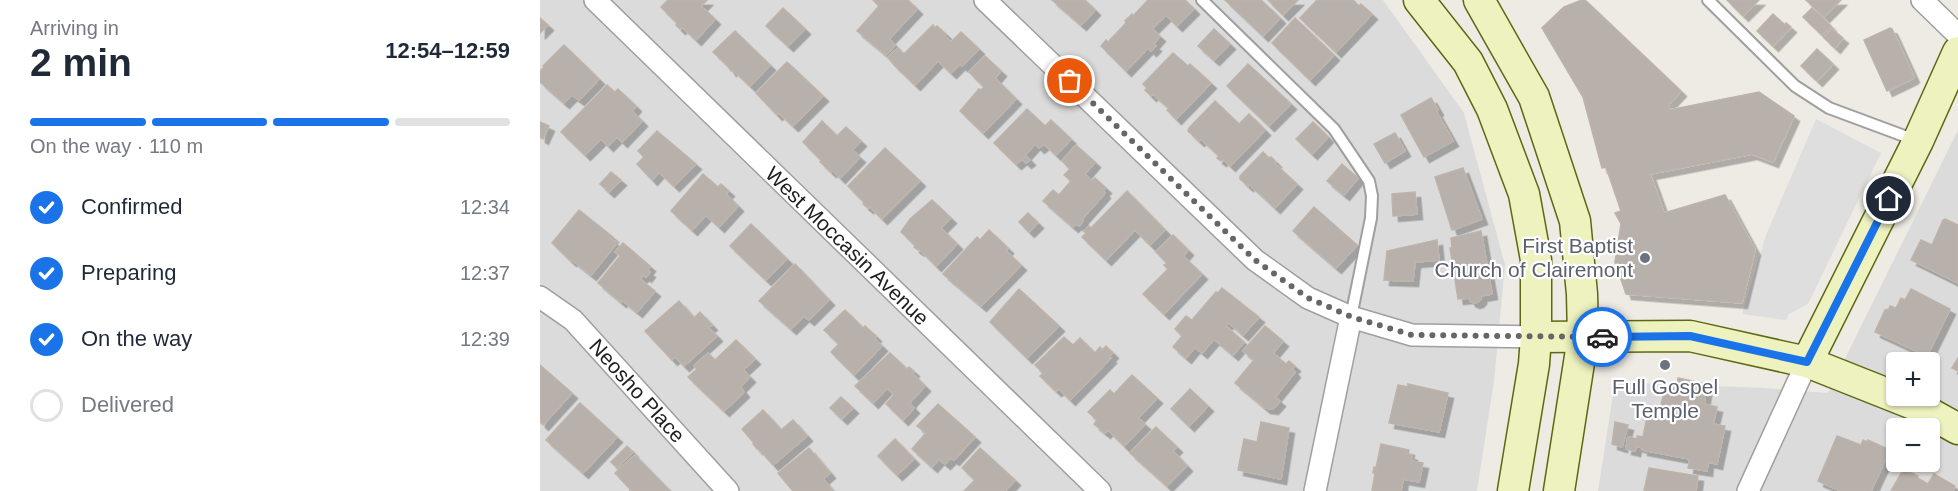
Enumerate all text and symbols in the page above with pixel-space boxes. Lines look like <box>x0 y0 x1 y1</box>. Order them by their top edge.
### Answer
text: Arriving in <box>30 17 119 39</box>
text: 12:54–12:59 <box>385 38 510 63</box>
text: 2 min <box>30 41 132 84</box>
pin <box>1044 55 1095 106</box>
icon: bag <box>1053 64 1086 97</box>
text: On the way · 110 m <box>30 135 203 157</box>
street label: West Moccasin Avenue <box>761 162 934 329</box>
pin <box>1863 173 1914 224</box>
icon: home <box>1872 182 1905 215</box>
icon: check <box>30 191 63 224</box>
text: Confirmed <box>81 194 182 219</box>
text: 12:34 <box>460 196 510 218</box>
place label: First Baptist Church of Clairemont <box>1435 234 1633 281</box>
marker: First Baptist Church of Clairemont <box>1638 251 1652 265</box>
icon: check <box>30 257 63 290</box>
text: Preparing <box>81 260 176 285</box>
text: 12:37 <box>460 262 510 284</box>
courier <box>1572 307 1632 367</box>
icon: car <box>1586 321 1619 354</box>
icon: check <box>30 323 63 356</box>
text: On the way <box>81 326 192 351</box>
text: 12:39 <box>460 328 510 350</box>
street label: Neosho Place <box>585 334 690 447</box>
map controls <box>1886 352 1940 472</box>
button: + <box>1886 352 1940 406</box>
marker: Full Gospel Temple <box>1658 358 1672 372</box>
place label: Full Gospel Temple <box>1612 375 1718 422</box>
text: Delivered <box>81 392 174 417</box>
button: − <box>1886 418 1940 472</box>

